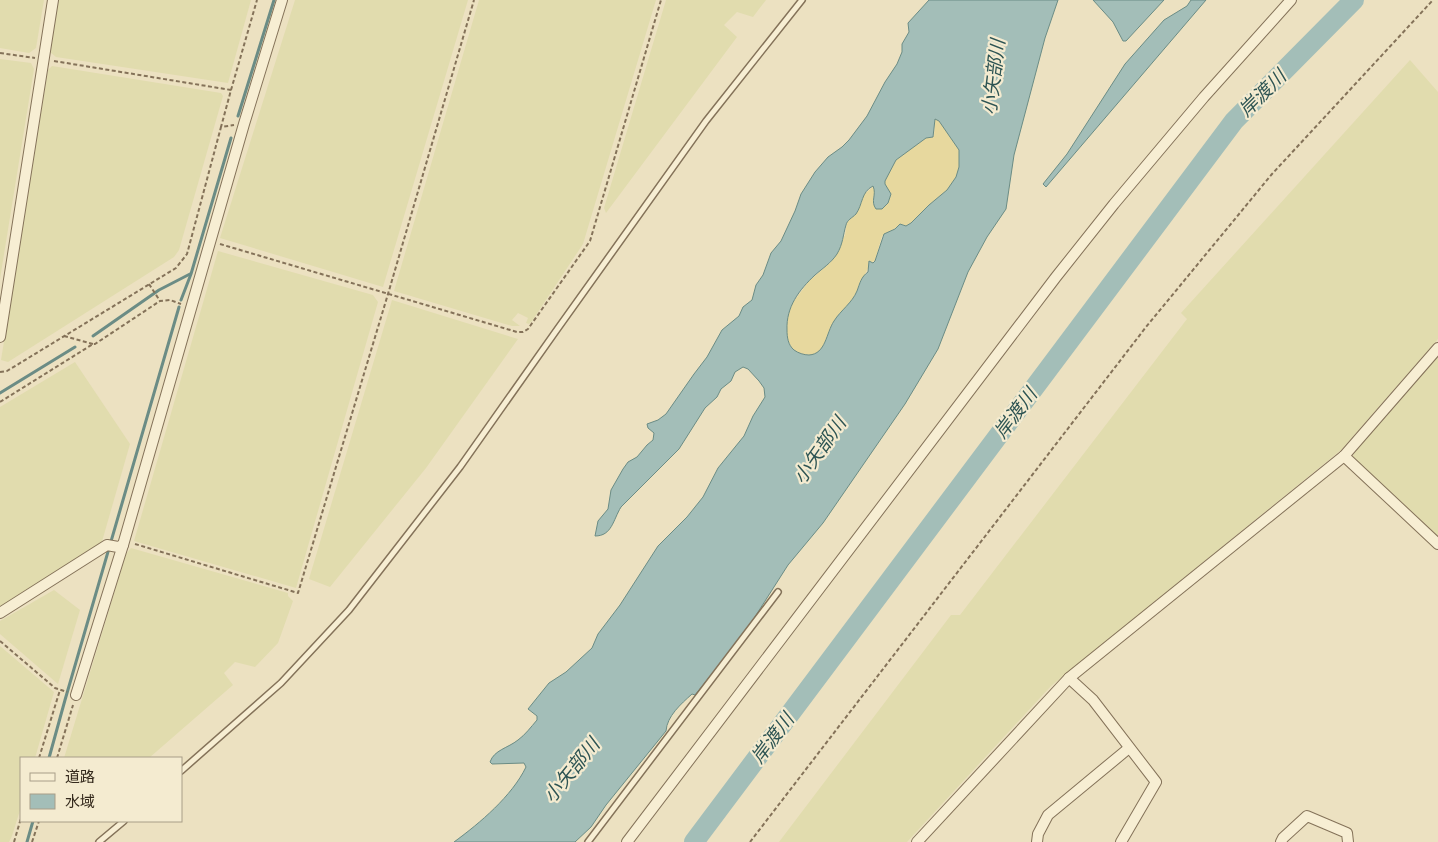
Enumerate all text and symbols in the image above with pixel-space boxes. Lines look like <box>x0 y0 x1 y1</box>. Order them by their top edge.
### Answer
water label: 小矢部川 <box>976 36 1010 116</box>
water label: 岸渡川 <box>1233 63 1292 122</box>
water label: 岸渡川 <box>988 381 1043 443</box>
water label: 小矢部川 <box>787 410 852 488</box>
water label: 岸渡川 <box>745 706 800 768</box>
water label: 小矢部川 <box>538 731 605 807</box>
legend <box>20 757 182 822</box>
text: 道路 <box>65 767 95 786</box>
text: 水域 <box>65 792 95 811</box>

